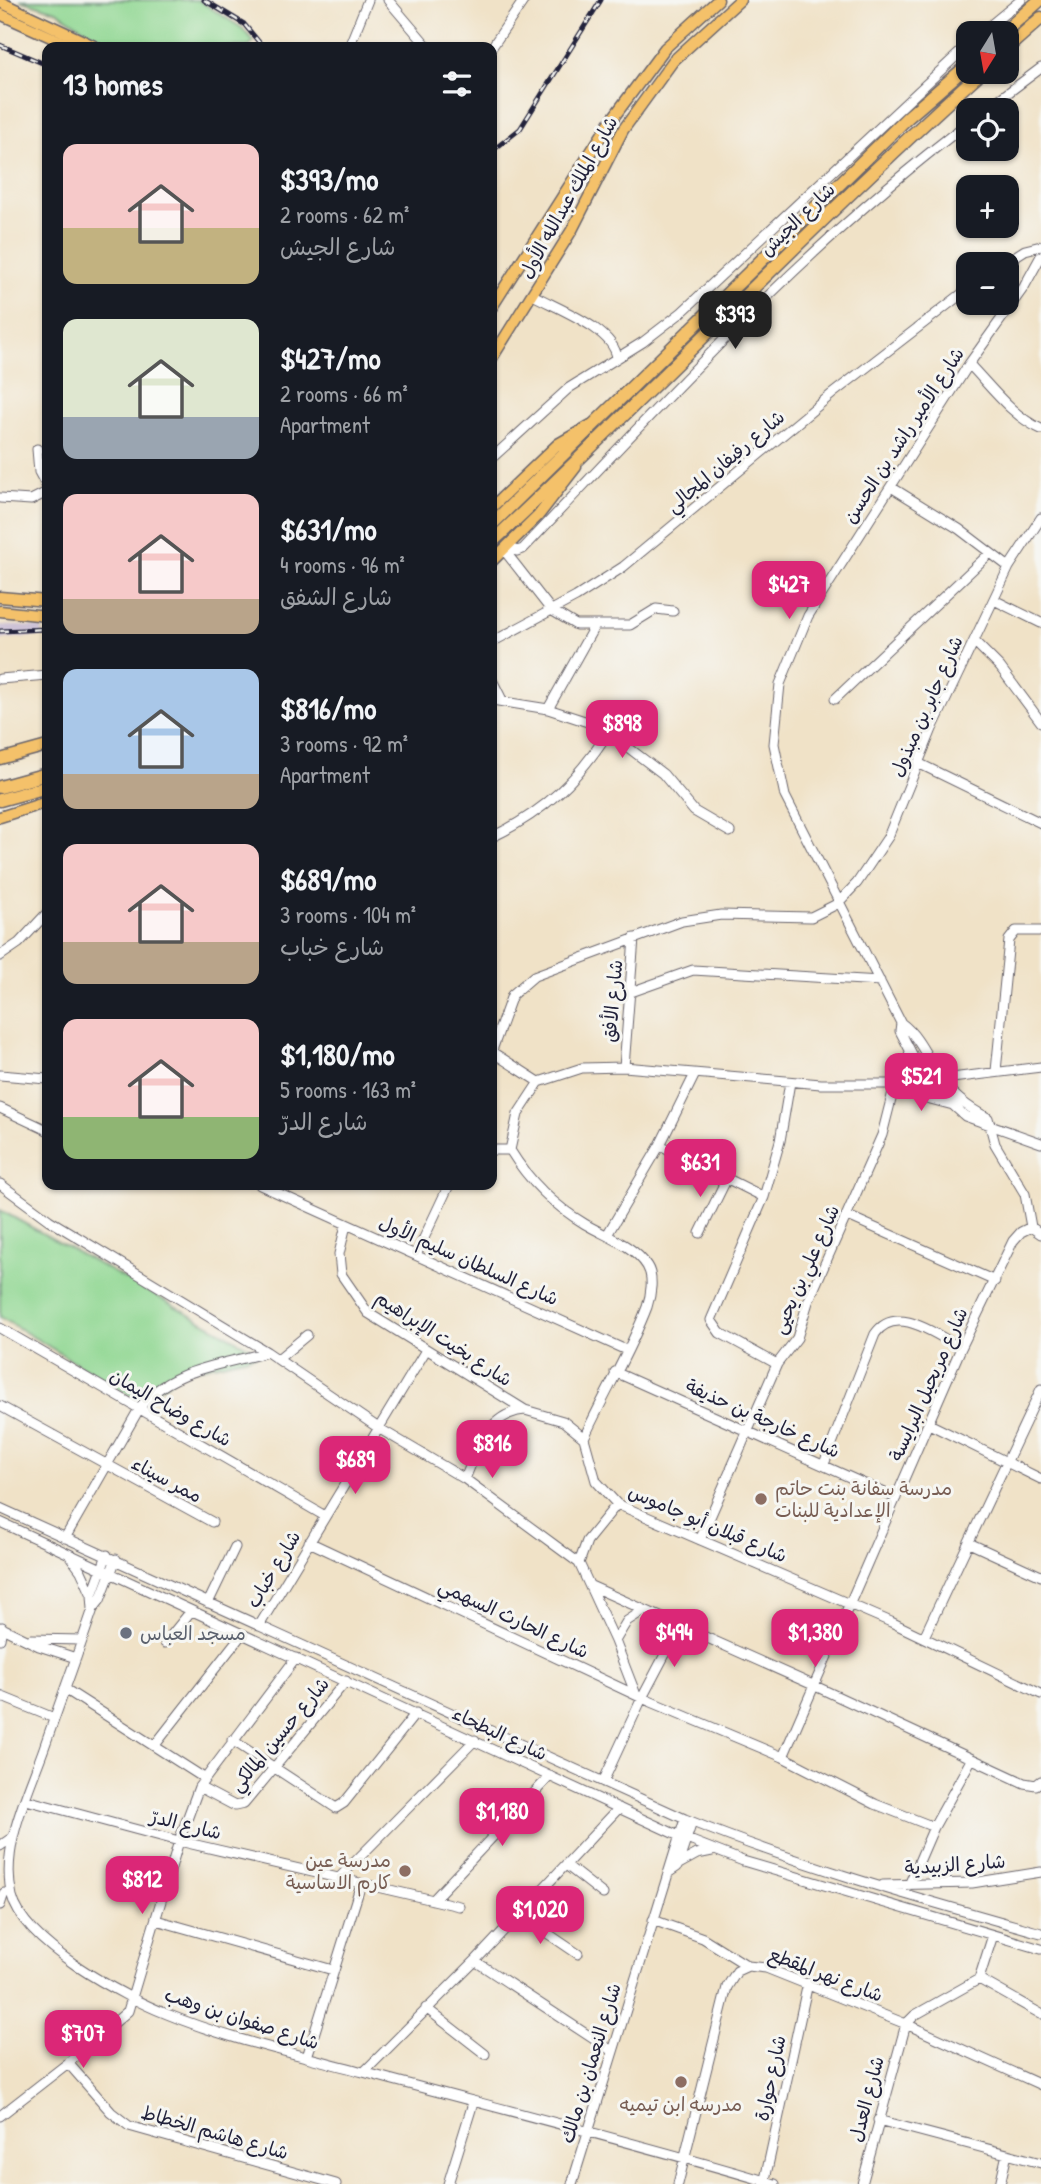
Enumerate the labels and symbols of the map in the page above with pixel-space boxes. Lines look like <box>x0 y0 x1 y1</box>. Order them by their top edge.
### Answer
north arrow <box>956 21 1018 84</box>
street label: شارع الملك عبدالله الأول <box>513 111 624 283</box>
street label: شارع الجيش <box>754 176 841 262</box>
pin: $393 <box>694 292 776 351</box>
street label: شارع الأمير راشد بن الحسن <box>836 342 971 529</box>
street label: شارع رفيفان المجالي <box>660 404 792 521</box>
pin: $427 <box>748 562 830 621</box>
street label: شارع جابر بن مبذول <box>883 631 970 781</box>
pin: $898 <box>581 700 663 760</box>
street label: شارع الأفق <box>595 959 630 1043</box>
pin: $521 <box>880 1054 962 1113</box>
pin: $631 <box>659 1140 741 1199</box>
street label: شارع علي بن يحيى <box>765 1200 849 1339</box>
street label: شارع السلطان سليم الأول <box>374 1209 563 1313</box>
street label: شارع بخيت الإبراهيم <box>369 1284 517 1394</box>
street label: شارع مريحيل البرايسة <box>882 1303 974 1465</box>
street label: شارع وضاح اليمان <box>105 1362 237 1453</box>
street label: شارع خارجة بن حذيفة <box>681 1372 844 1465</box>
pin: $816 <box>451 1420 533 1480</box>
pin: $689 <box>314 1436 396 1496</box>
street label: ممر سيناء <box>127 1450 207 1508</box>
place label: مدرسة سفانة بنت حاتم الإعدادية للبنات <box>775 1475 952 1523</box>
street label: شارع قبلان أبو جاموس <box>624 1478 791 1569</box>
marker: مدرسة سفانة بنت حاتم الإعدادية للبنات <box>753 1491 769 1507</box>
street label: شارع خباب <box>240 1525 307 1613</box>
street label: شارع الحارث السهمي <box>433 1572 593 1668</box>
pin: $494 <box>633 1610 715 1669</box>
pin: $1,380 <box>758 1610 872 1669</box>
place label: مسجد العباس <box>140 1620 246 1646</box>
marker: مسجد العباس <box>118 1625 134 1641</box>
street label: شارع حسين المالكي <box>223 1671 338 1799</box>
street label: شارع البطحاء <box>448 1700 552 1767</box>
pin: $1,180 <box>445 1788 559 1848</box>
street label: شارع الدرّ <box>146 1802 224 1846</box>
place label: مدرسة عين كارم الاساسية <box>286 1847 391 1897</box>
street label: شارع الزبيدية <box>904 1848 1006 1881</box>
pin: $812 <box>101 1856 183 1916</box>
marker: مدرسة عين كارم الاساسية <box>397 1863 413 1879</box>
pin: $1,020 <box>483 1886 597 1946</box>
street label: شارع نهر المقطع <box>765 1940 887 2009</box>
street label: شارع النعمان بن مالك <box>553 1980 628 2147</box>
street label: شارع صفوان بن وهب <box>161 1981 323 2056</box>
pin: $707 <box>42 2010 124 2070</box>
street label: شارع حوارة <box>748 2033 793 2123</box>
street label: شارع العدل <box>842 2053 891 2145</box>
marker: مدرسه ابن تيميه <box>673 2074 689 2090</box>
place label: مدرسه ابن تيميه <box>620 2091 742 2117</box>
street label: شارع هاشم الخطاط <box>138 2099 292 2167</box>

